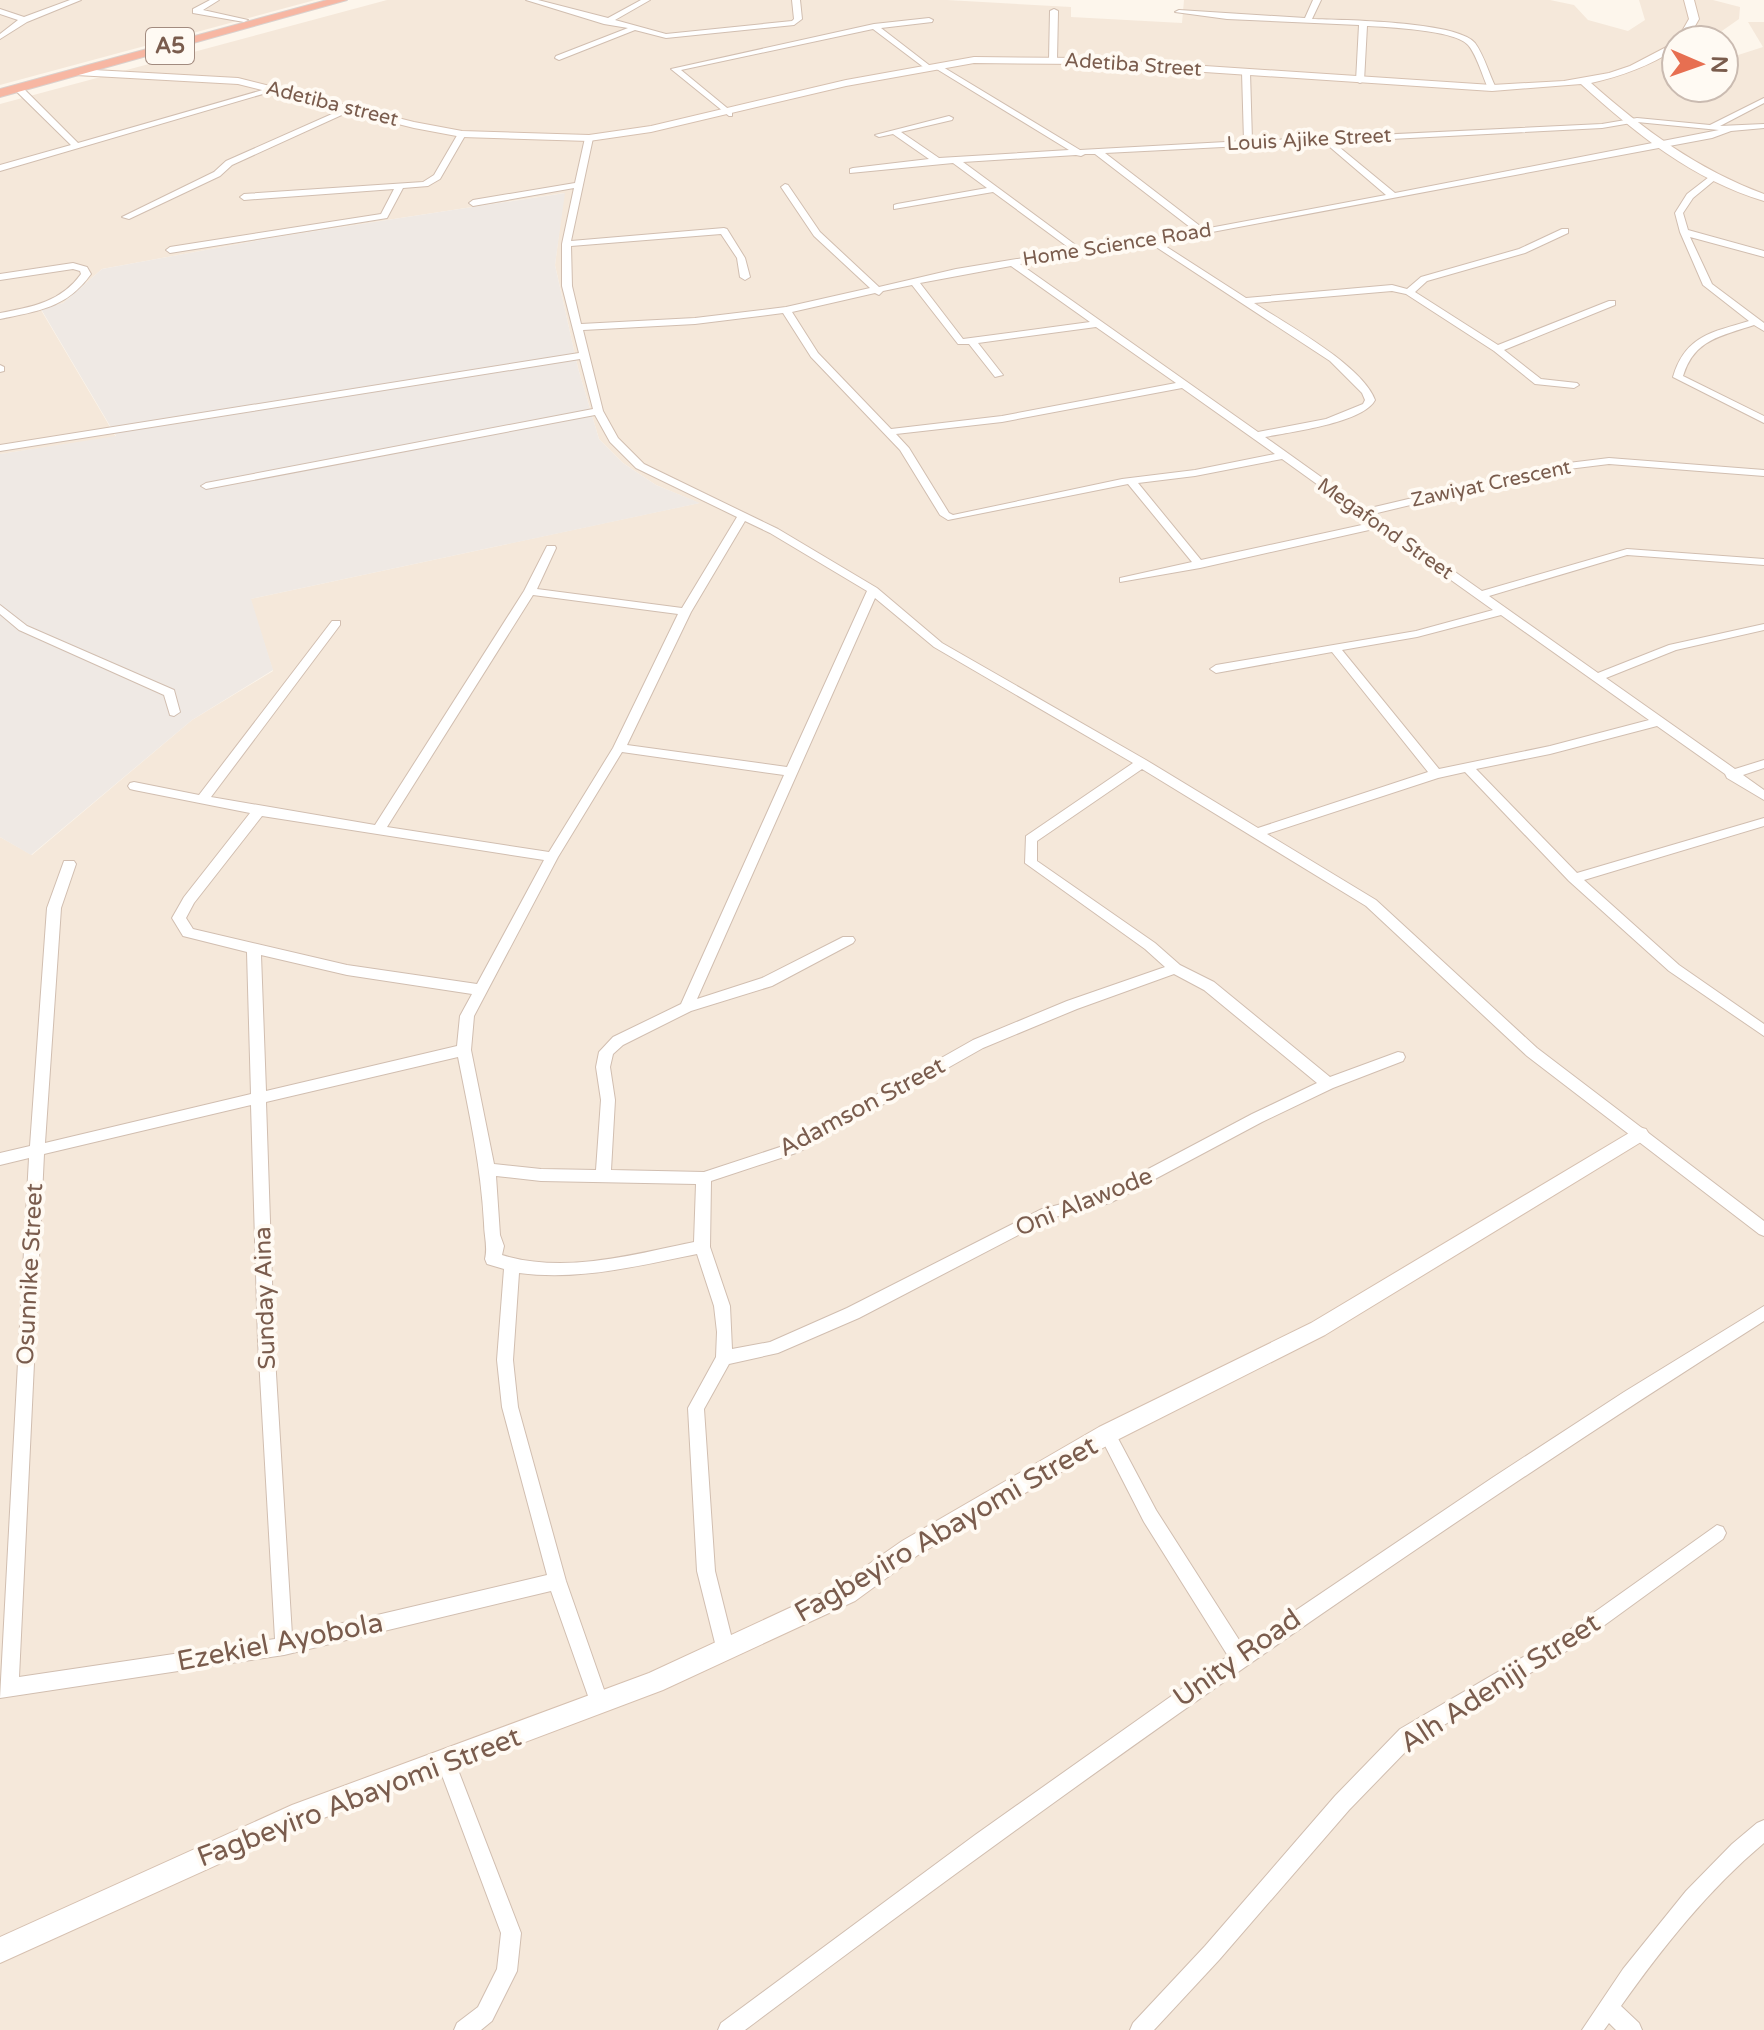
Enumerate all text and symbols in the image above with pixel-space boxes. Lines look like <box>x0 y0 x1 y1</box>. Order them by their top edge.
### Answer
north arrow <box>1660 24 1740 104</box>
road number: A5 <box>146 28 194 64</box>
street label: Adetiba Street <box>1064 48 1203 82</box>
text: N <box>1706 55 1732 74</box>
street label: Adetiba street <box>264 76 401 132</box>
street label: Louis Ajike Street <box>1226 124 1392 156</box>
street label: Home Science Road <box>1021 218 1213 272</box>
street label: Zawiyat Crescent <box>1409 455 1573 513</box>
street label: Megafond Street <box>1312 473 1458 585</box>
street label: Adamson Street <box>774 1051 950 1163</box>
street label: Oni Alawode <box>1011 1161 1157 1243</box>
street label: Osunnike Street <box>11 1182 49 1366</box>
street label: Sunday Aina <box>248 1226 282 1370</box>
street label: Fagbeyiro Abayomi Street <box>789 1428 1104 1630</box>
street label: Unity Road <box>1167 1602 1307 1714</box>
street label: Ezekiel Ayobola <box>174 1605 386 1679</box>
street label: Alh Adeniji Street <box>1394 1606 1607 1760</box>
street label: Fagbeyiro Abayomi Street <box>192 1719 526 1875</box>

